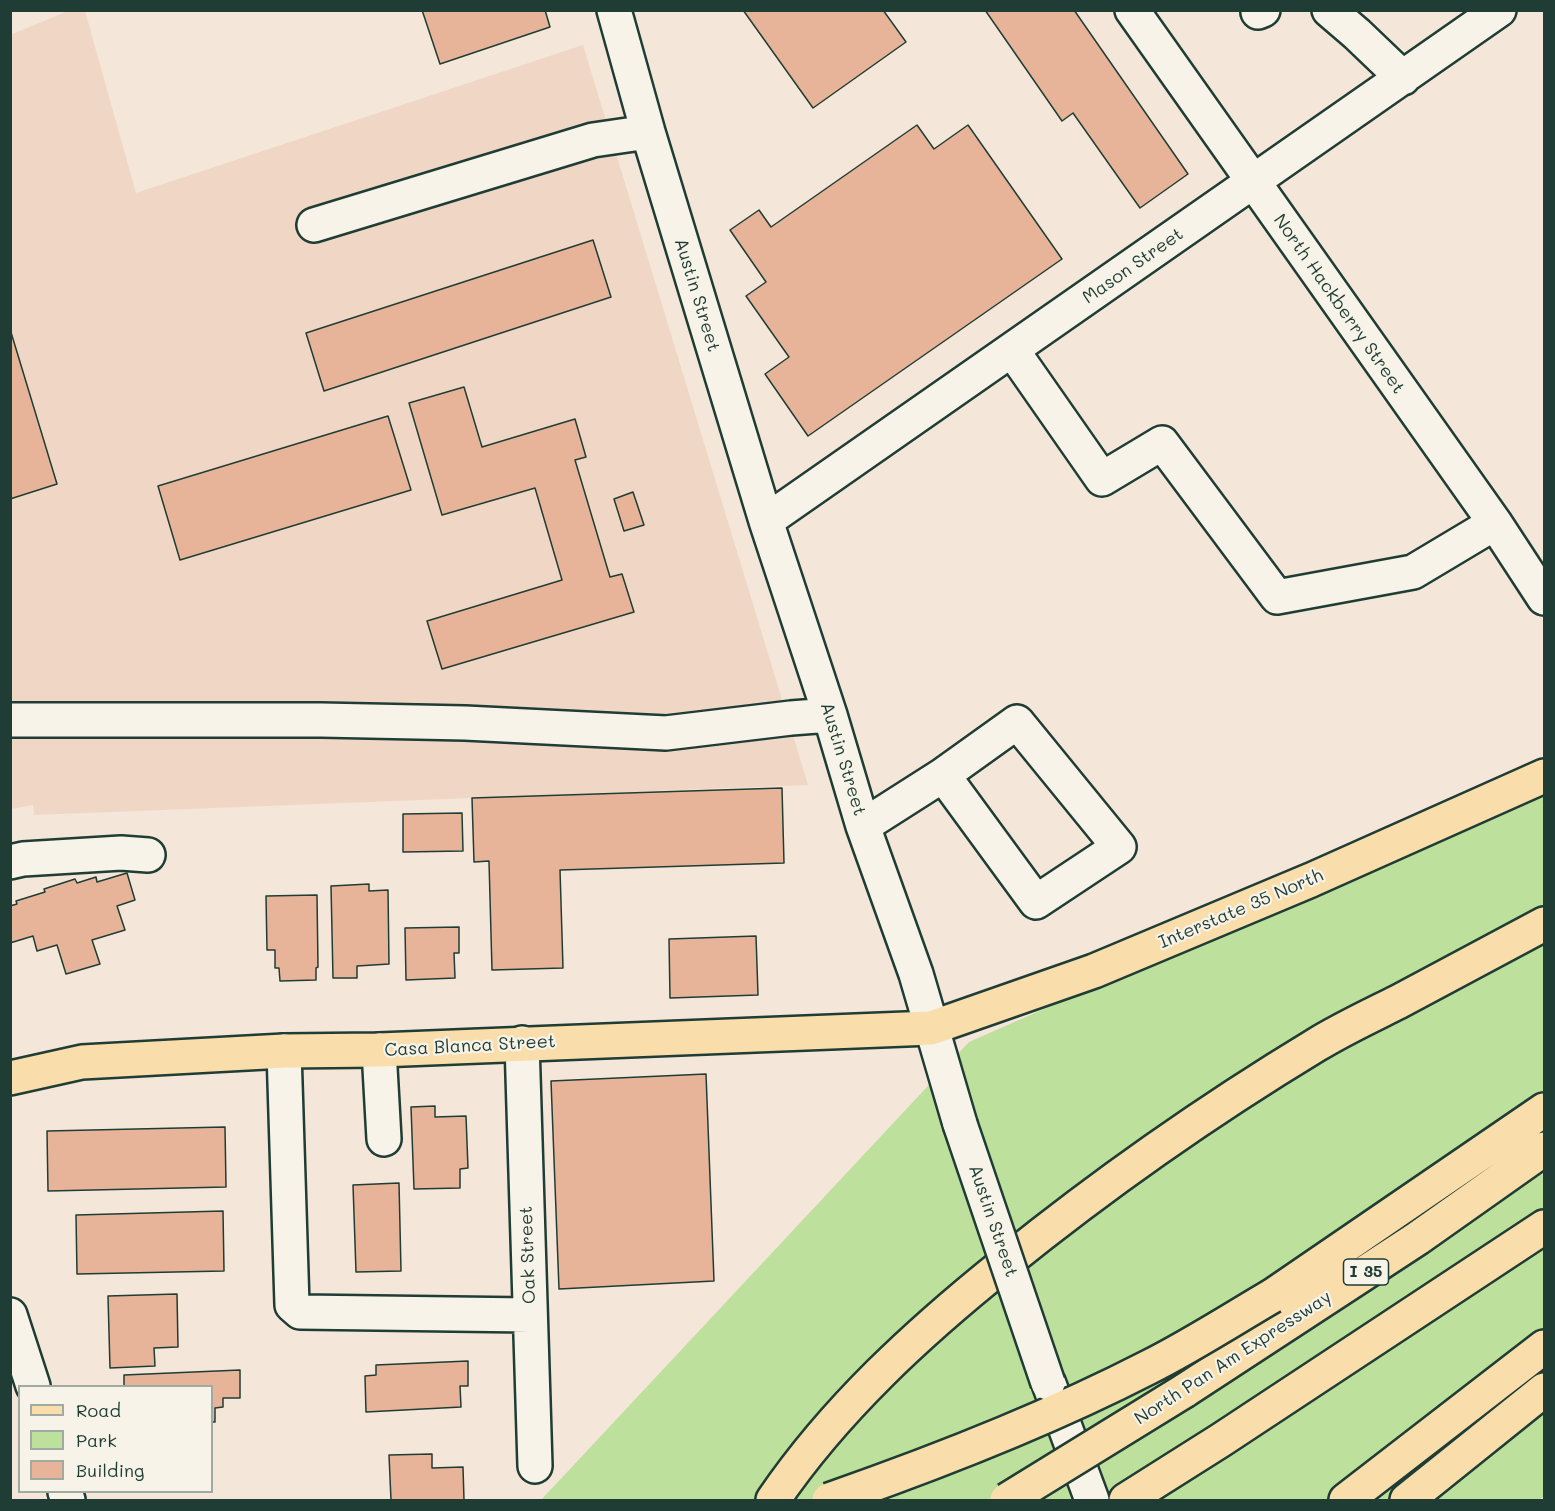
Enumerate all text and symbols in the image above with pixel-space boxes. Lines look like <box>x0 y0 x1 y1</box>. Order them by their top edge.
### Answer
street label: North Hackberry Street <box>1269 210 1409 398</box>
street label: Mason Street <box>1078 223 1188 309</box>
street label: Austin Street <box>669 236 725 354</box>
street label: Austin Street <box>815 700 871 818</box>
street label: Interstate 35 North <box>1156 865 1326 953</box>
street label: Casa Blanca Street <box>384 1031 556 1061</box>
street label: Austin Street <box>964 1162 1022 1280</box>
street label: Oak Street <box>515 1206 541 1304</box>
road number: I 35 <box>1344 1259 1388 1285</box>
street label: North Pan Am Expressway <box>1131 1286 1335 1430</box>
legend <box>18 1385 213 1493</box>
text: Road <box>76 1398 121 1422</box>
text: Park <box>76 1428 117 1452</box>
text: Building <box>76 1458 144 1482</box>

